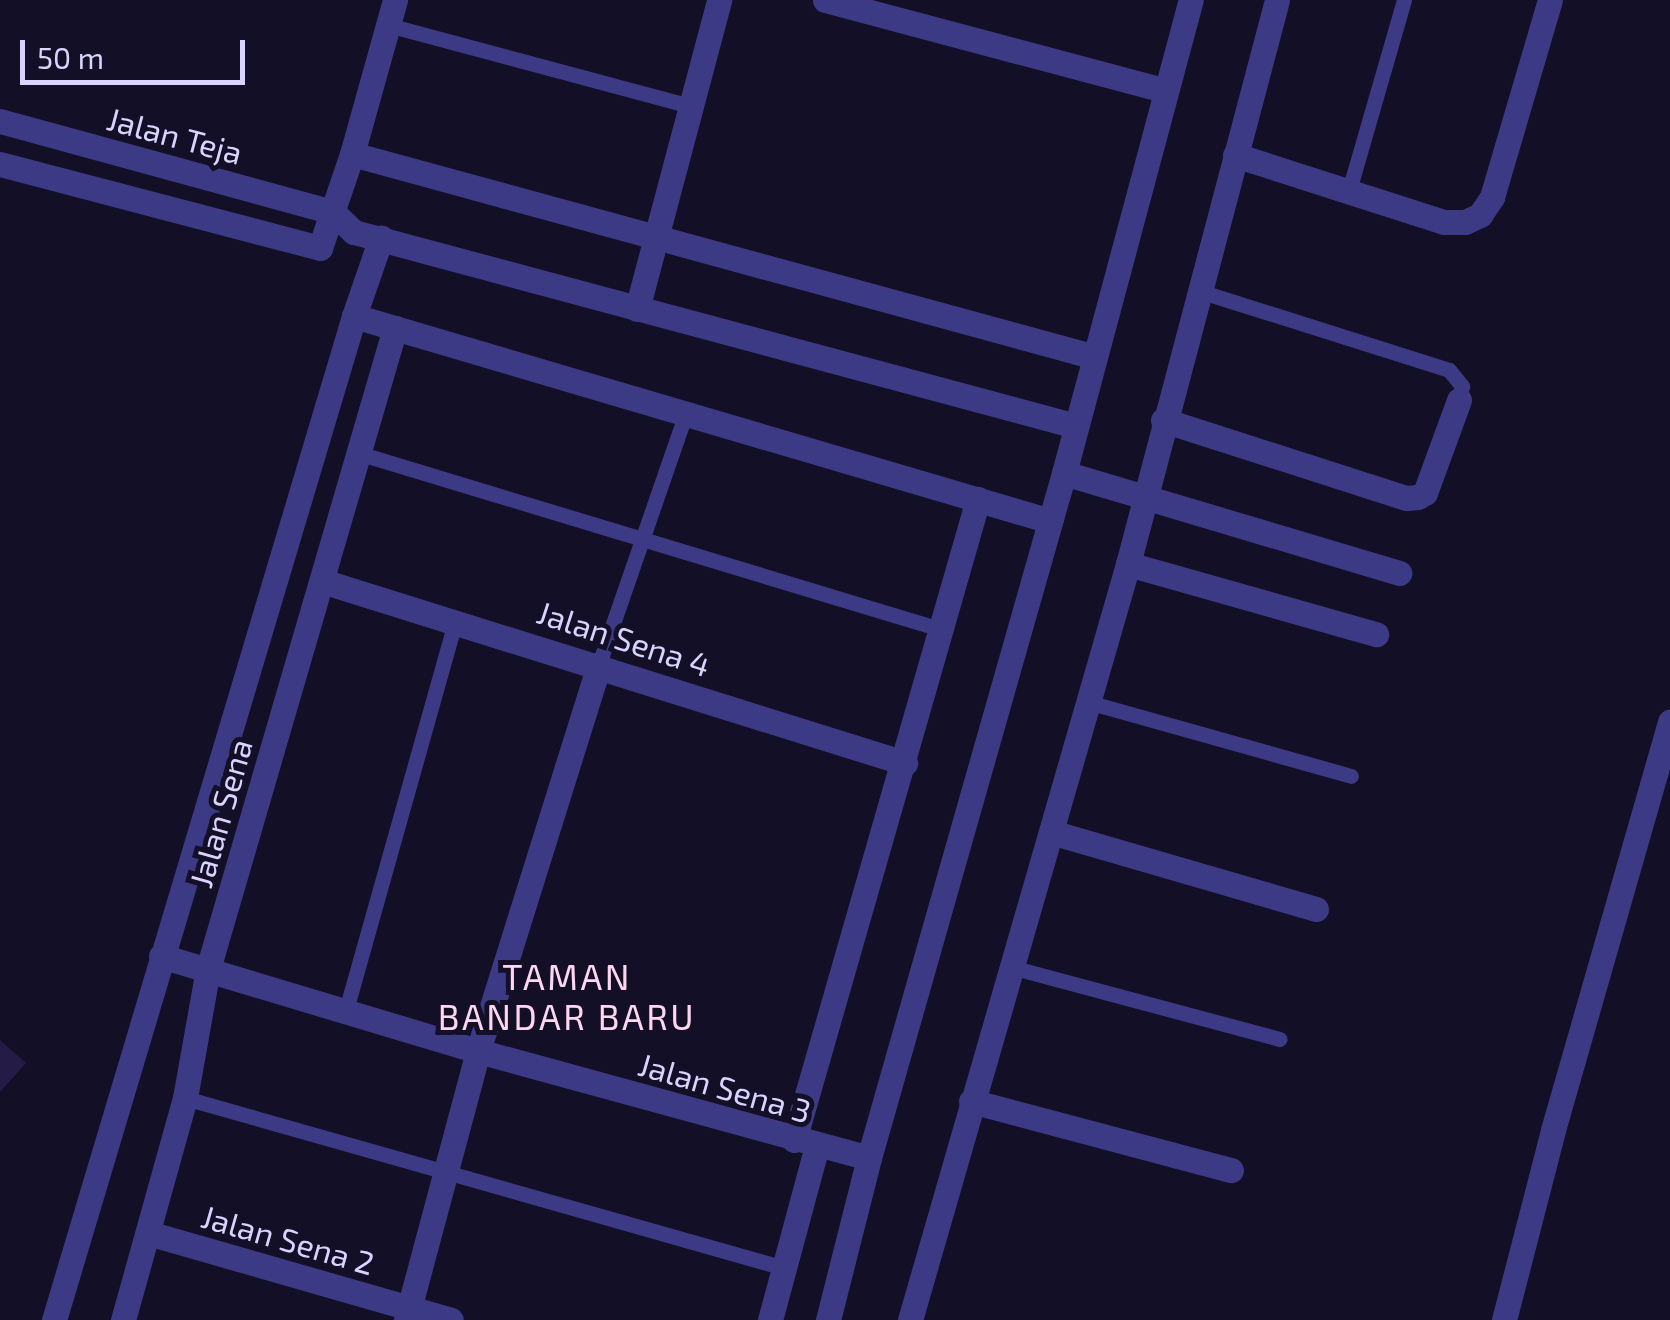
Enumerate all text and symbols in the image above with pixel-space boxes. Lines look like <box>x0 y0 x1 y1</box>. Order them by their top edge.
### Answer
scale bar <box>25 20 250 82</box>
text: 50 m <box>37 39 104 75</box>
street label: Jalan Teja <box>103 98 247 172</box>
street label: Jalan Sena 4 <box>533 592 715 684</box>
street label: Jalan Sena <box>181 734 259 892</box>
district label: TAMAN BANDAR BARU <box>438 955 696 1037</box>
street label: Jalan Sena 3 <box>634 1044 816 1130</box>
street label: Jalan Sena 2 <box>197 1196 379 1282</box>

